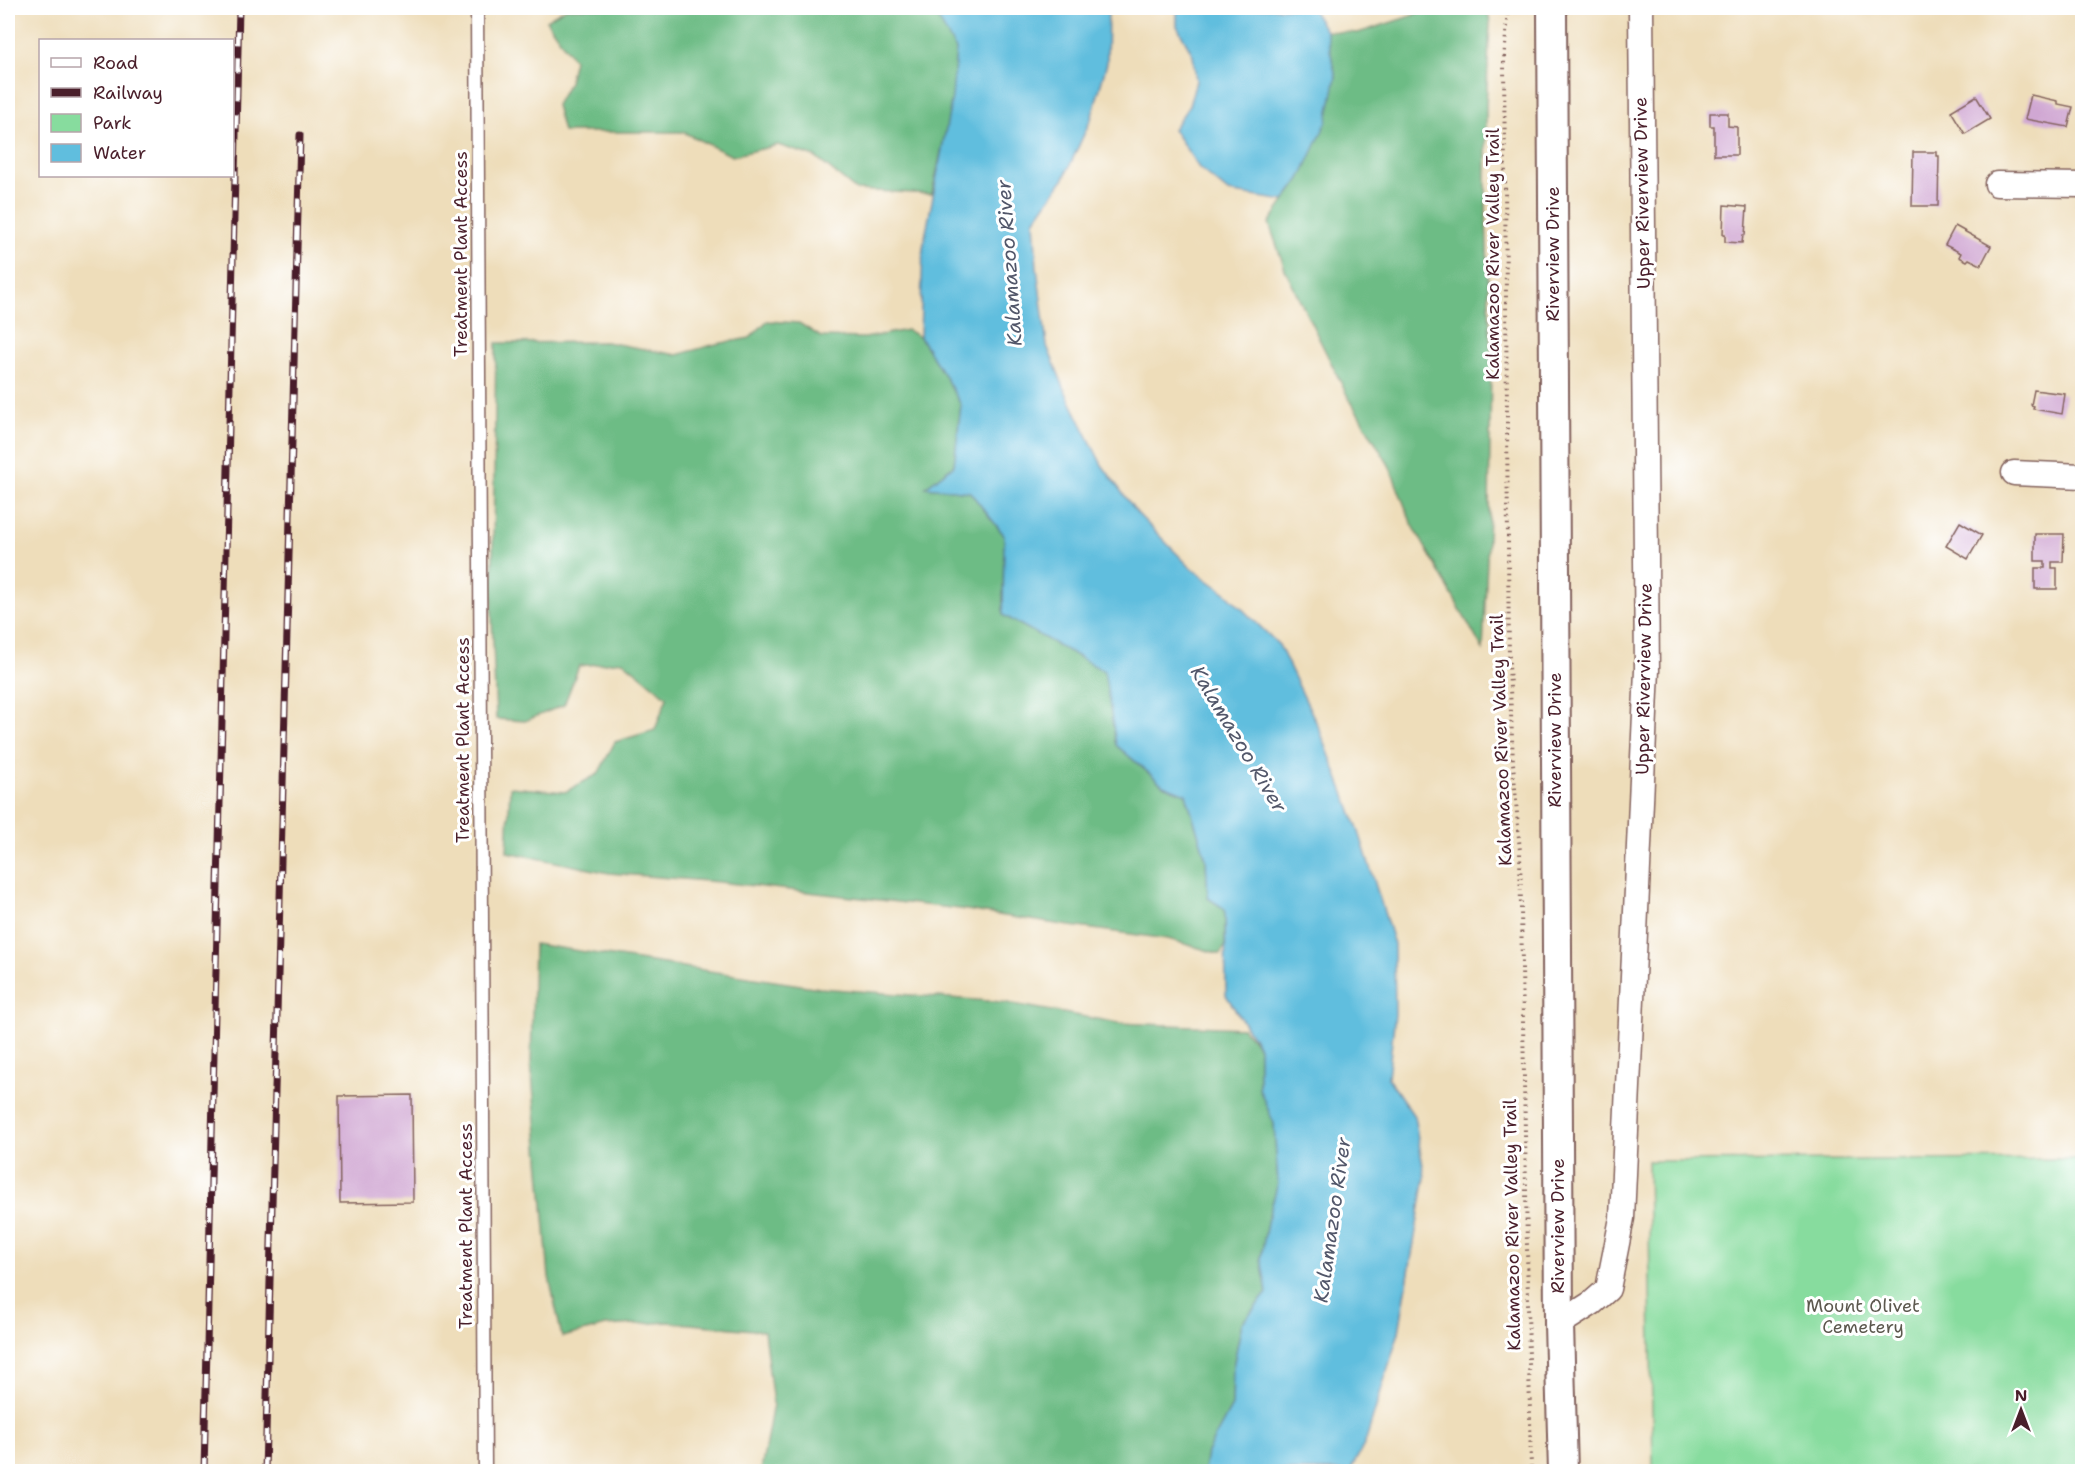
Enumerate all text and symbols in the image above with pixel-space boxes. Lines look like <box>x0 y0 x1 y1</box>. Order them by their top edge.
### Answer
legend <box>39 39 234 177</box>
text: Road <box>93 51 138 75</box>
text: Railway <box>93 81 163 105</box>
street label: Upper Riverview Drive <box>1628 97 1656 289</box>
text: Park <box>93 111 132 135</box>
street label: Kalamazoo River Valley Trail <box>1481 127 1505 380</box>
text: Water <box>93 141 146 165</box>
street label: Treatment Plant Access <box>449 151 473 357</box>
water label: Kalamazoo River <box>990 178 1028 347</box>
street label: Riverview Drive <box>1541 186 1565 322</box>
street label: Upper Riverview Drive <box>1630 583 1658 775</box>
street label: Kalamazoo River Valley Trail <box>1485 613 1517 866</box>
street label: Treatment Plant Access <box>451 637 475 843</box>
water label: Kalamazoo River <box>1185 661 1293 818</box>
street label: Riverview Drive <box>1543 672 1567 808</box>
street label: Kalamazoo River Valley Trail <box>1498 1098 1526 1351</box>
street label: Treatment Plant Access <box>454 1123 478 1329</box>
water label: Kalamazoo River <box>1308 1135 1357 1304</box>
street label: Riverview Drive <box>1546 1158 1570 1294</box>
park label: Mount Olivet Cemetery <box>1806 1294 1920 1339</box>
north arrow <box>1991 1380 2051 1440</box>
text: N <box>2015 1385 2027 1406</box>

